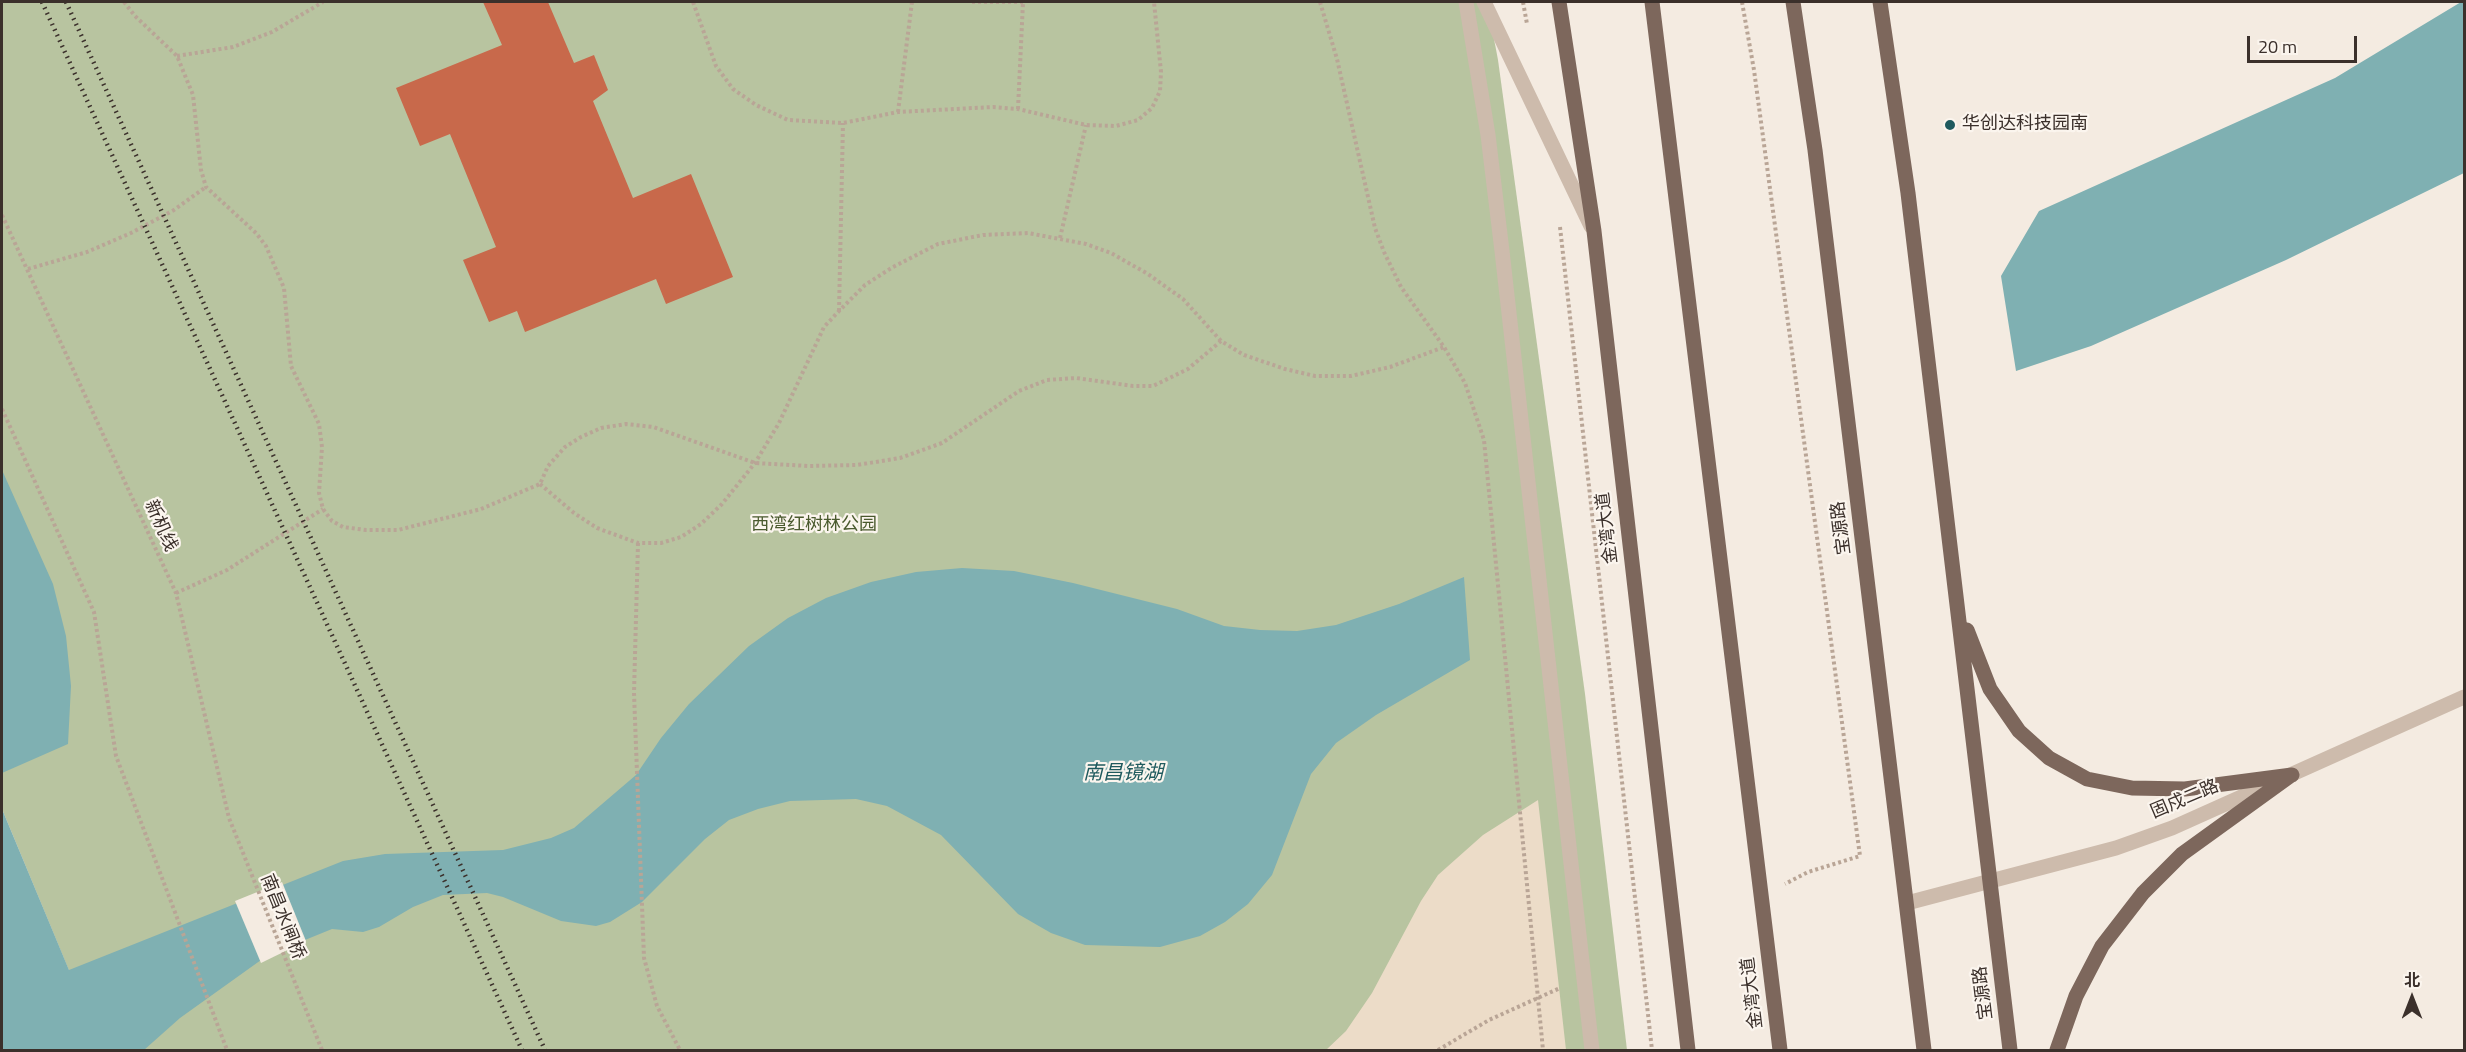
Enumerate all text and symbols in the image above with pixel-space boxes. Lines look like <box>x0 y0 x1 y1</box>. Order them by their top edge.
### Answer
scale bar <box>2250 24 2360 62</box>
text: 20 m <box>2258 33 2297 60</box>
place label: 华创达科技园南 <box>1962 114 2088 136</box>
marker: 华创达科技园南 <box>1943 118 1957 132</box>
street label: 金湾大道 <box>1593 491 1623 565</box>
street label: 新机线 <box>139 497 181 555</box>
street label: 宝源路 <box>1828 500 1856 556</box>
park label: 西湾红树林公园 <box>751 515 877 537</box>
water label: 南昌镜湖 <box>1083 762 1163 786</box>
street label: 固戍二路 <box>2148 776 2222 824</box>
street label: 南昌水闸桥 <box>255 871 309 963</box>
street label: 金湾大道 <box>1738 956 1768 1030</box>
street label: 宝源路 <box>1970 965 1998 1021</box>
north arrow <box>2382 968 2442 1028</box>
text: 北 <box>2404 968 2420 992</box>

